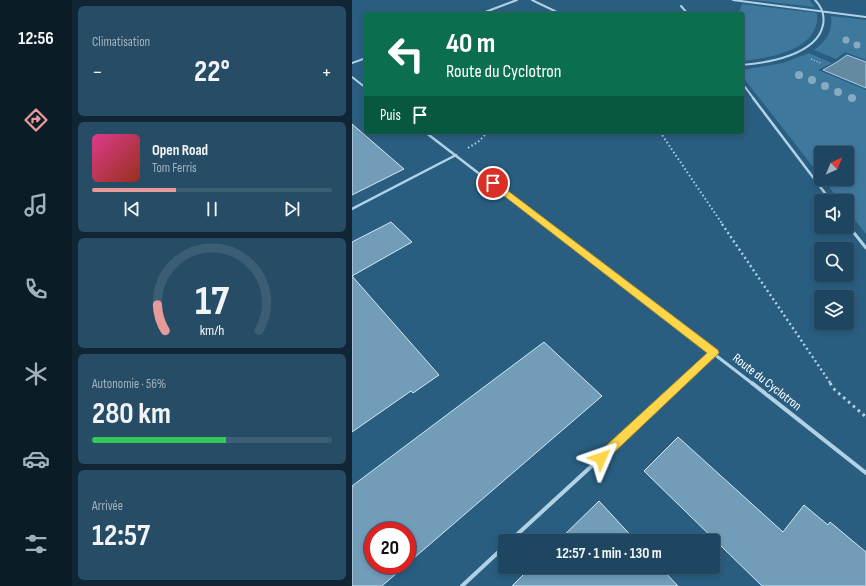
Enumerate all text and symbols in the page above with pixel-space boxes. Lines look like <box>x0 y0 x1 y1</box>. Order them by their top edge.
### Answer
text: 40 m <box>446 27 495 60</box>
text: 12:56 <box>18 28 54 49</box>
icon: left <box>380 28 432 80</box>
text: Climatisation <box>92 34 150 50</box>
text: 22° <box>194 54 230 90</box>
text: − <box>92 59 103 86</box>
text: + <box>321 59 332 86</box>
text: Route du Cyclotron <box>446 61 561 82</box>
icon: arrive <box>409 104 431 126</box>
icon: directions <box>22 106 50 134</box>
text: Puis <box>380 106 401 125</box>
text: Open Road <box>152 141 208 160</box>
north arrow <box>814 146 854 186</box>
map controls <box>814 146 854 330</box>
text: Tom Ferris <box>152 160 197 176</box>
pin <box>476 166 510 200</box>
icon: arrive <box>482 172 504 194</box>
icon: music <box>22 191 50 219</box>
button: sound <box>814 194 854 234</box>
icon: previous <box>121 198 143 220</box>
icon: pause <box>201 198 223 220</box>
icon: next <box>281 198 303 220</box>
button: search <box>814 242 854 282</box>
icon: phone <box>22 275 50 303</box>
text: 17 <box>195 277 230 326</box>
button: layers <box>814 290 854 330</box>
text: km/h <box>200 322 224 339</box>
street label: Route du Cyclotron <box>729 350 805 414</box>
icon: climate <box>22 360 50 388</box>
text: Autonomie · 56% <box>92 376 166 392</box>
text: 280 km <box>92 396 171 432</box>
position arrow <box>580 437 622 479</box>
icon: car <box>22 445 50 473</box>
text: Arrivée <box>92 498 123 514</box>
text: 12:57 <box>92 518 150 554</box>
speed limit sign: 20 <box>364 522 416 574</box>
icon: filters <box>22 530 50 558</box>
text: 12:57 · 1 min · 130 m <box>556 544 662 563</box>

